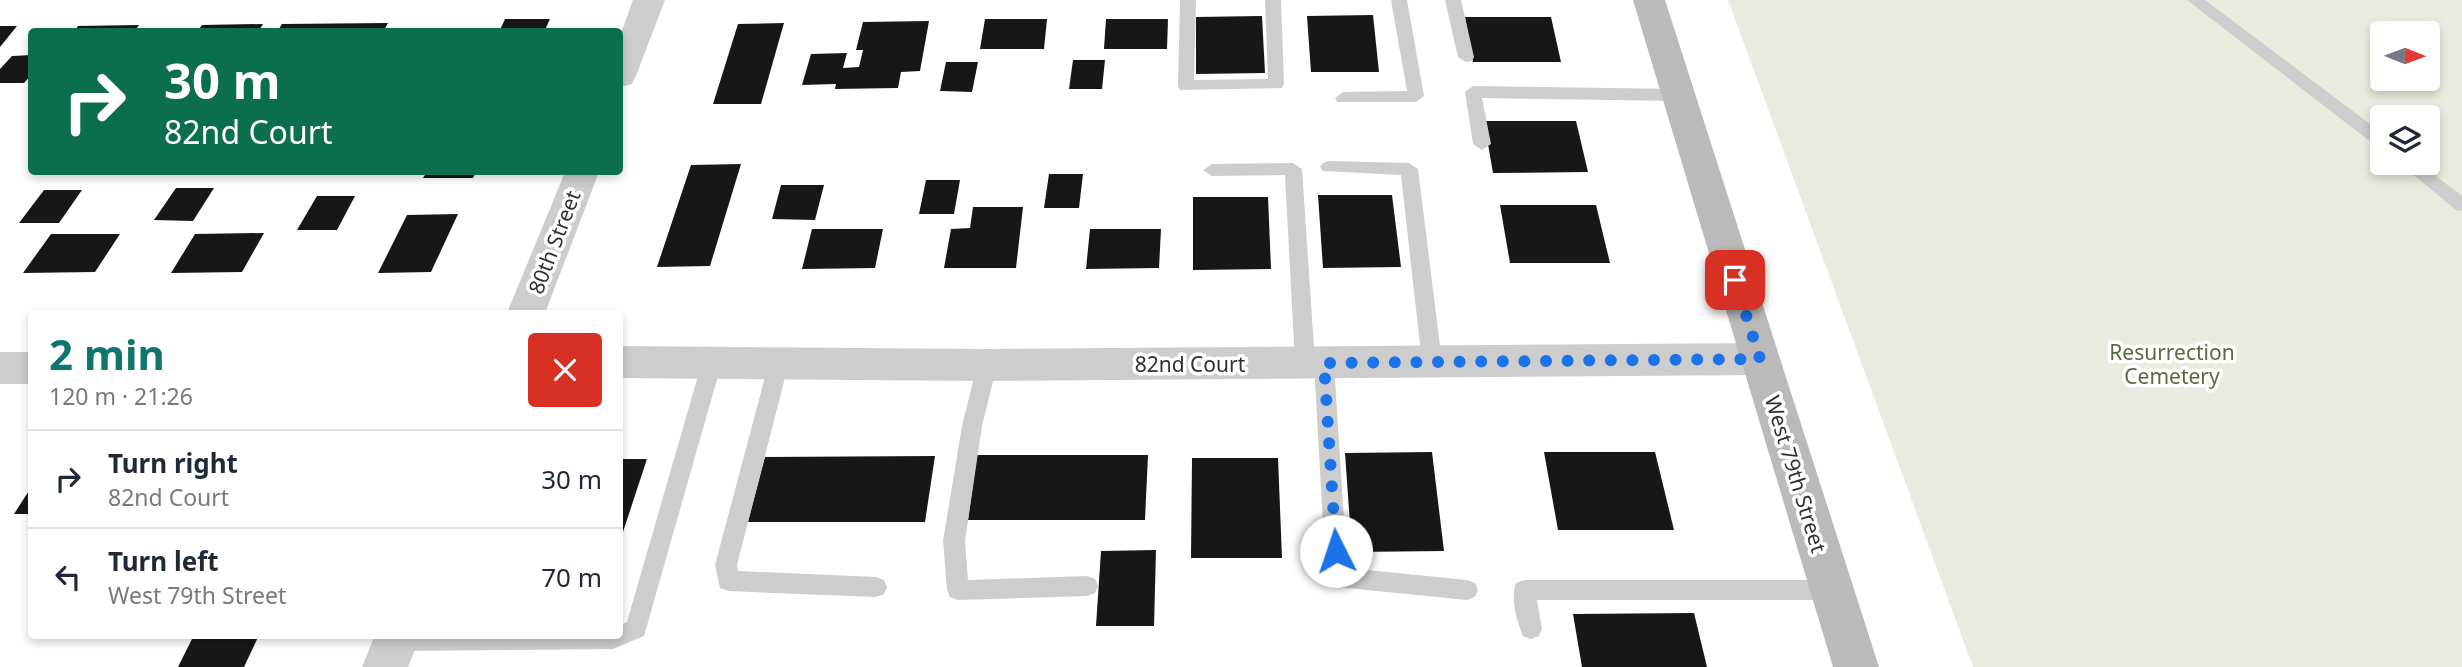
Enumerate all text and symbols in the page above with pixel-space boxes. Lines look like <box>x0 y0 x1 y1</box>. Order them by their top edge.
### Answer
north arrow <box>2370 21 2440 91</box>
map controls <box>2370 21 2440 175</box>
text: 30 m <box>164 47 281 113</box>
icon: right <box>49 56 140 147</box>
button: layers <box>2370 105 2440 175</box>
text: 82nd Court <box>164 110 333 153</box>
street label: 80th Street <box>521 186 587 298</box>
pin <box>1705 250 1765 310</box>
icon: arrive <box>1716 261 1754 299</box>
text: 2 min <box>49 325 165 382</box>
button: close <box>528 333 602 407</box>
park label: Resurrection Cemetery <box>2109 338 2235 390</box>
street label: 82nd Court <box>1135 350 1246 378</box>
text: 120 m · 21:26 <box>49 380 193 412</box>
street label: West 79th Street <box>1759 392 1833 556</box>
text: Turn right <box>108 445 238 481</box>
icon: right <box>49 460 87 498</box>
text: 30 m <box>541 461 602 497</box>
text: 82nd Court <box>108 481 229 513</box>
position arrow <box>1299 514 1373 588</box>
text: Turn left <box>108 543 219 579</box>
icon: left <box>49 558 87 596</box>
text: 70 m <box>541 559 602 595</box>
text: West 79th Street <box>108 579 286 611</box>

